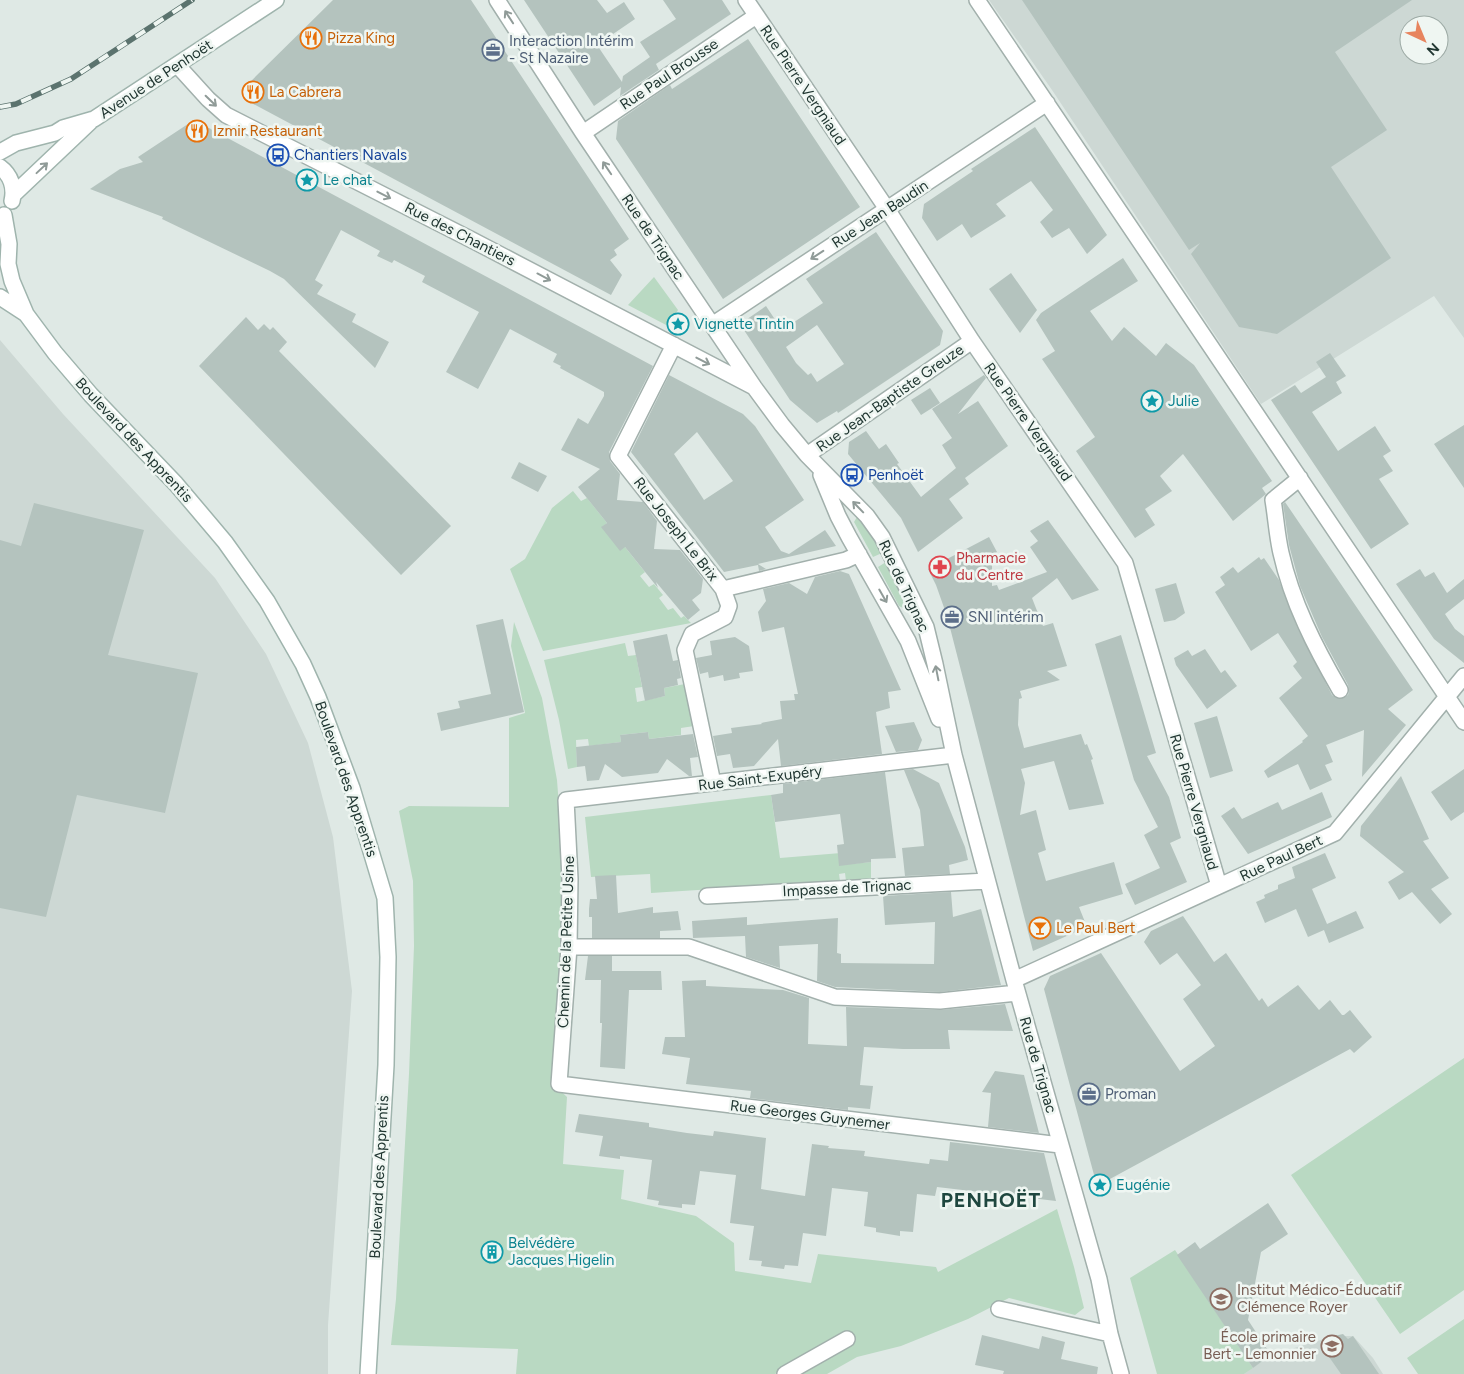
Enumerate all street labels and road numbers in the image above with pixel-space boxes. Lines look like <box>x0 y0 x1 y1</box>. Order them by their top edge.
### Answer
street label: Rue Pierre Vergniaud <box>756 22 850 148</box>
street label: Rue Paul Brousse <box>616 34 722 114</box>
street label: Avenue de Penhoët <box>96 36 216 122</box>
street label: Rue Jean Baudin <box>828 176 932 252</box>
street label: Rue de Trignac <box>618 191 688 283</box>
street label: Rue des Chantiers <box>402 198 518 270</box>
street label: Rue Jean-Baptiste Greuze <box>813 340 967 456</box>
street label: Rue Pierre Vergniaud <box>980 359 1076 485</box>
street label: Boulevard des Apprentis <box>72 374 196 506</box>
street label: Rue Joseph Le Brix <box>630 474 722 584</box>
street label: Rue de Trignac <box>875 537 933 635</box>
street label: Boulevard des Apprentis <box>311 699 381 859</box>
street label: Rue Pierre Vergniaud <box>1166 732 1222 872</box>
street label: Rue Saint-Exupéry <box>697 761 823 795</box>
street label: Rue Paul Bert <box>1237 831 1326 885</box>
street label: Chemin de la Petite Usine <box>554 856 578 1028</box>
street label: Impasse de Trignac <box>782 876 912 900</box>
street label: Rue de Trignac <box>1016 1015 1060 1115</box>
street label: Boulevard des Apprentis <box>366 1095 392 1259</box>
street label: Rue Georges Guynemer <box>729 1096 891 1134</box>

